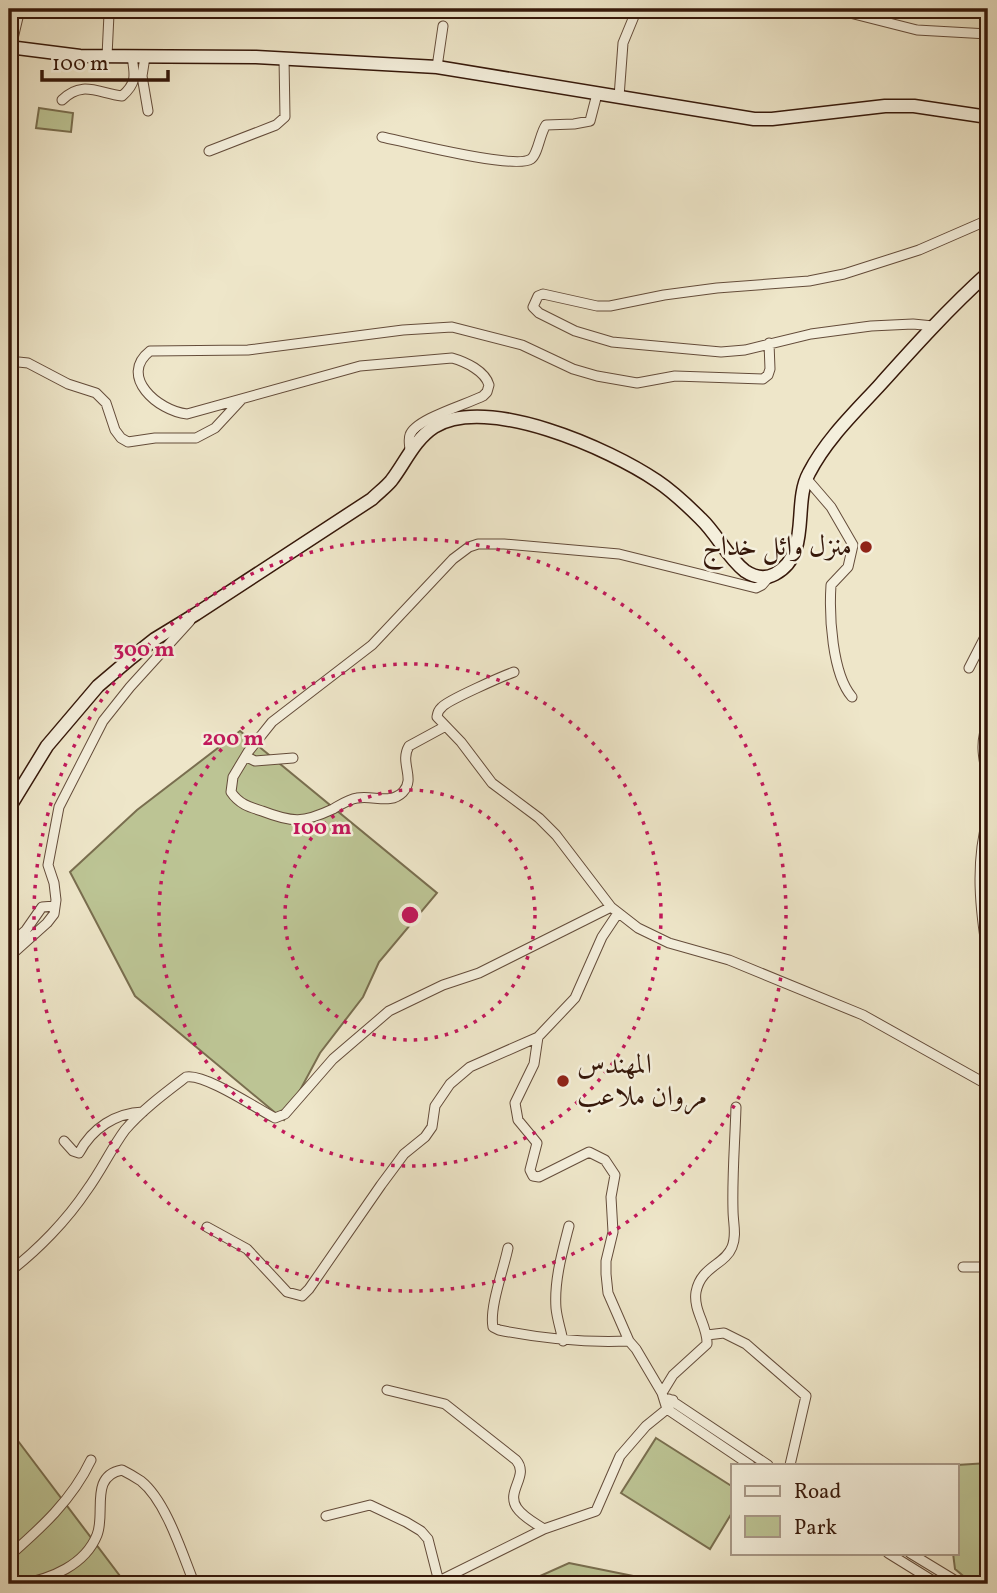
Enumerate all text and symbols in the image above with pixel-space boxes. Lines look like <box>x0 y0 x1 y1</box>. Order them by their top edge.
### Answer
scale bar <box>42 38 168 82</box>
text: 100 m <box>52 50 109 79</box>
place label: منزل وائل خداج <box>702 528 852 571</box>
marker: منزل وائل خداج <box>858 539 874 555</box>
text: 300 m <box>114 636 174 665</box>
text: 200 m <box>202 725 264 754</box>
text: 100 m <box>292 814 352 843</box>
centre of rings <box>398 903 422 927</box>
place label: المهندس مروان ملاعب <box>577 1046 707 1117</box>
marker: المهندس مروان ملاعب <box>555 1073 571 1089</box>
legend <box>731 1464 958 1554</box>
text: Road <box>794 1478 841 1507</box>
text: Park <box>794 1514 837 1543</box>

